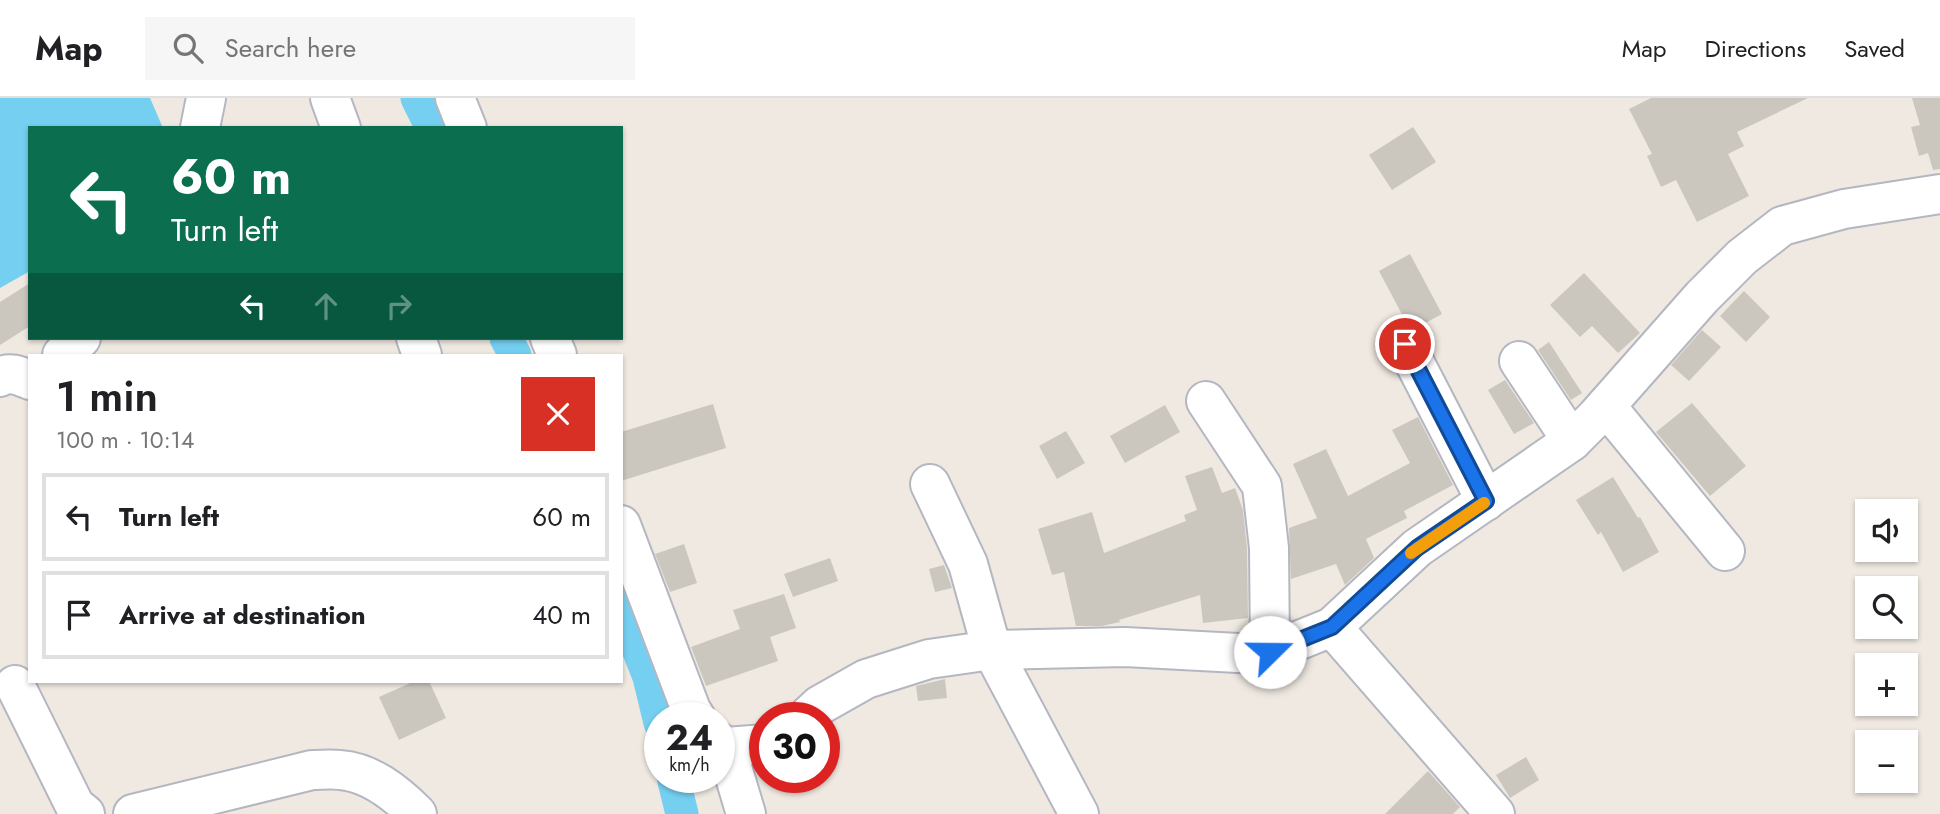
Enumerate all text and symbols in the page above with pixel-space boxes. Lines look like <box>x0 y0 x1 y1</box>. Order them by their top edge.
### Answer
search box <box>145 17 635 80</box>
text: Map <box>35 25 103 72</box>
icon: search <box>169 29 207 67</box>
text: Search here <box>225 29 356 67</box>
text: Map <box>1622 31 1667 66</box>
text: Directions <box>1705 31 1806 66</box>
text: Saved <box>1844 31 1905 66</box>
text: 60 m <box>171 142 291 212</box>
icon: left <box>56 154 147 245</box>
text: Turn left <box>171 207 278 253</box>
icon: left <box>234 287 272 325</box>
icon: ahead <box>307 287 345 325</box>
icon: right <box>380 287 418 325</box>
pin <box>1375 314 1435 374</box>
icon: arrive <box>1386 325 1424 363</box>
text: 1 min <box>56 366 158 427</box>
button: close <box>521 377 595 451</box>
text: 100 m · 10:14 <box>56 423 194 457</box>
icon: left <box>60 498 98 536</box>
text: Turn left <box>119 498 219 536</box>
text: 60 m <box>532 498 591 536</box>
map controls <box>1855 499 1918 793</box>
button: sound <box>1855 499 1918 562</box>
button: search <box>1855 576 1918 639</box>
icon: arrive <box>60 596 98 634</box>
text: Arrive at destination <box>119 596 366 634</box>
text: 40 m <box>532 596 591 634</box>
position arrow <box>1233 615 1307 689</box>
button: + <box>1855 653 1918 716</box>
speed limit sign: 30 <box>749 702 840 793</box>
text: 24 <box>666 713 713 763</box>
button: − <box>1855 730 1918 793</box>
text: km/h <box>669 752 710 778</box>

